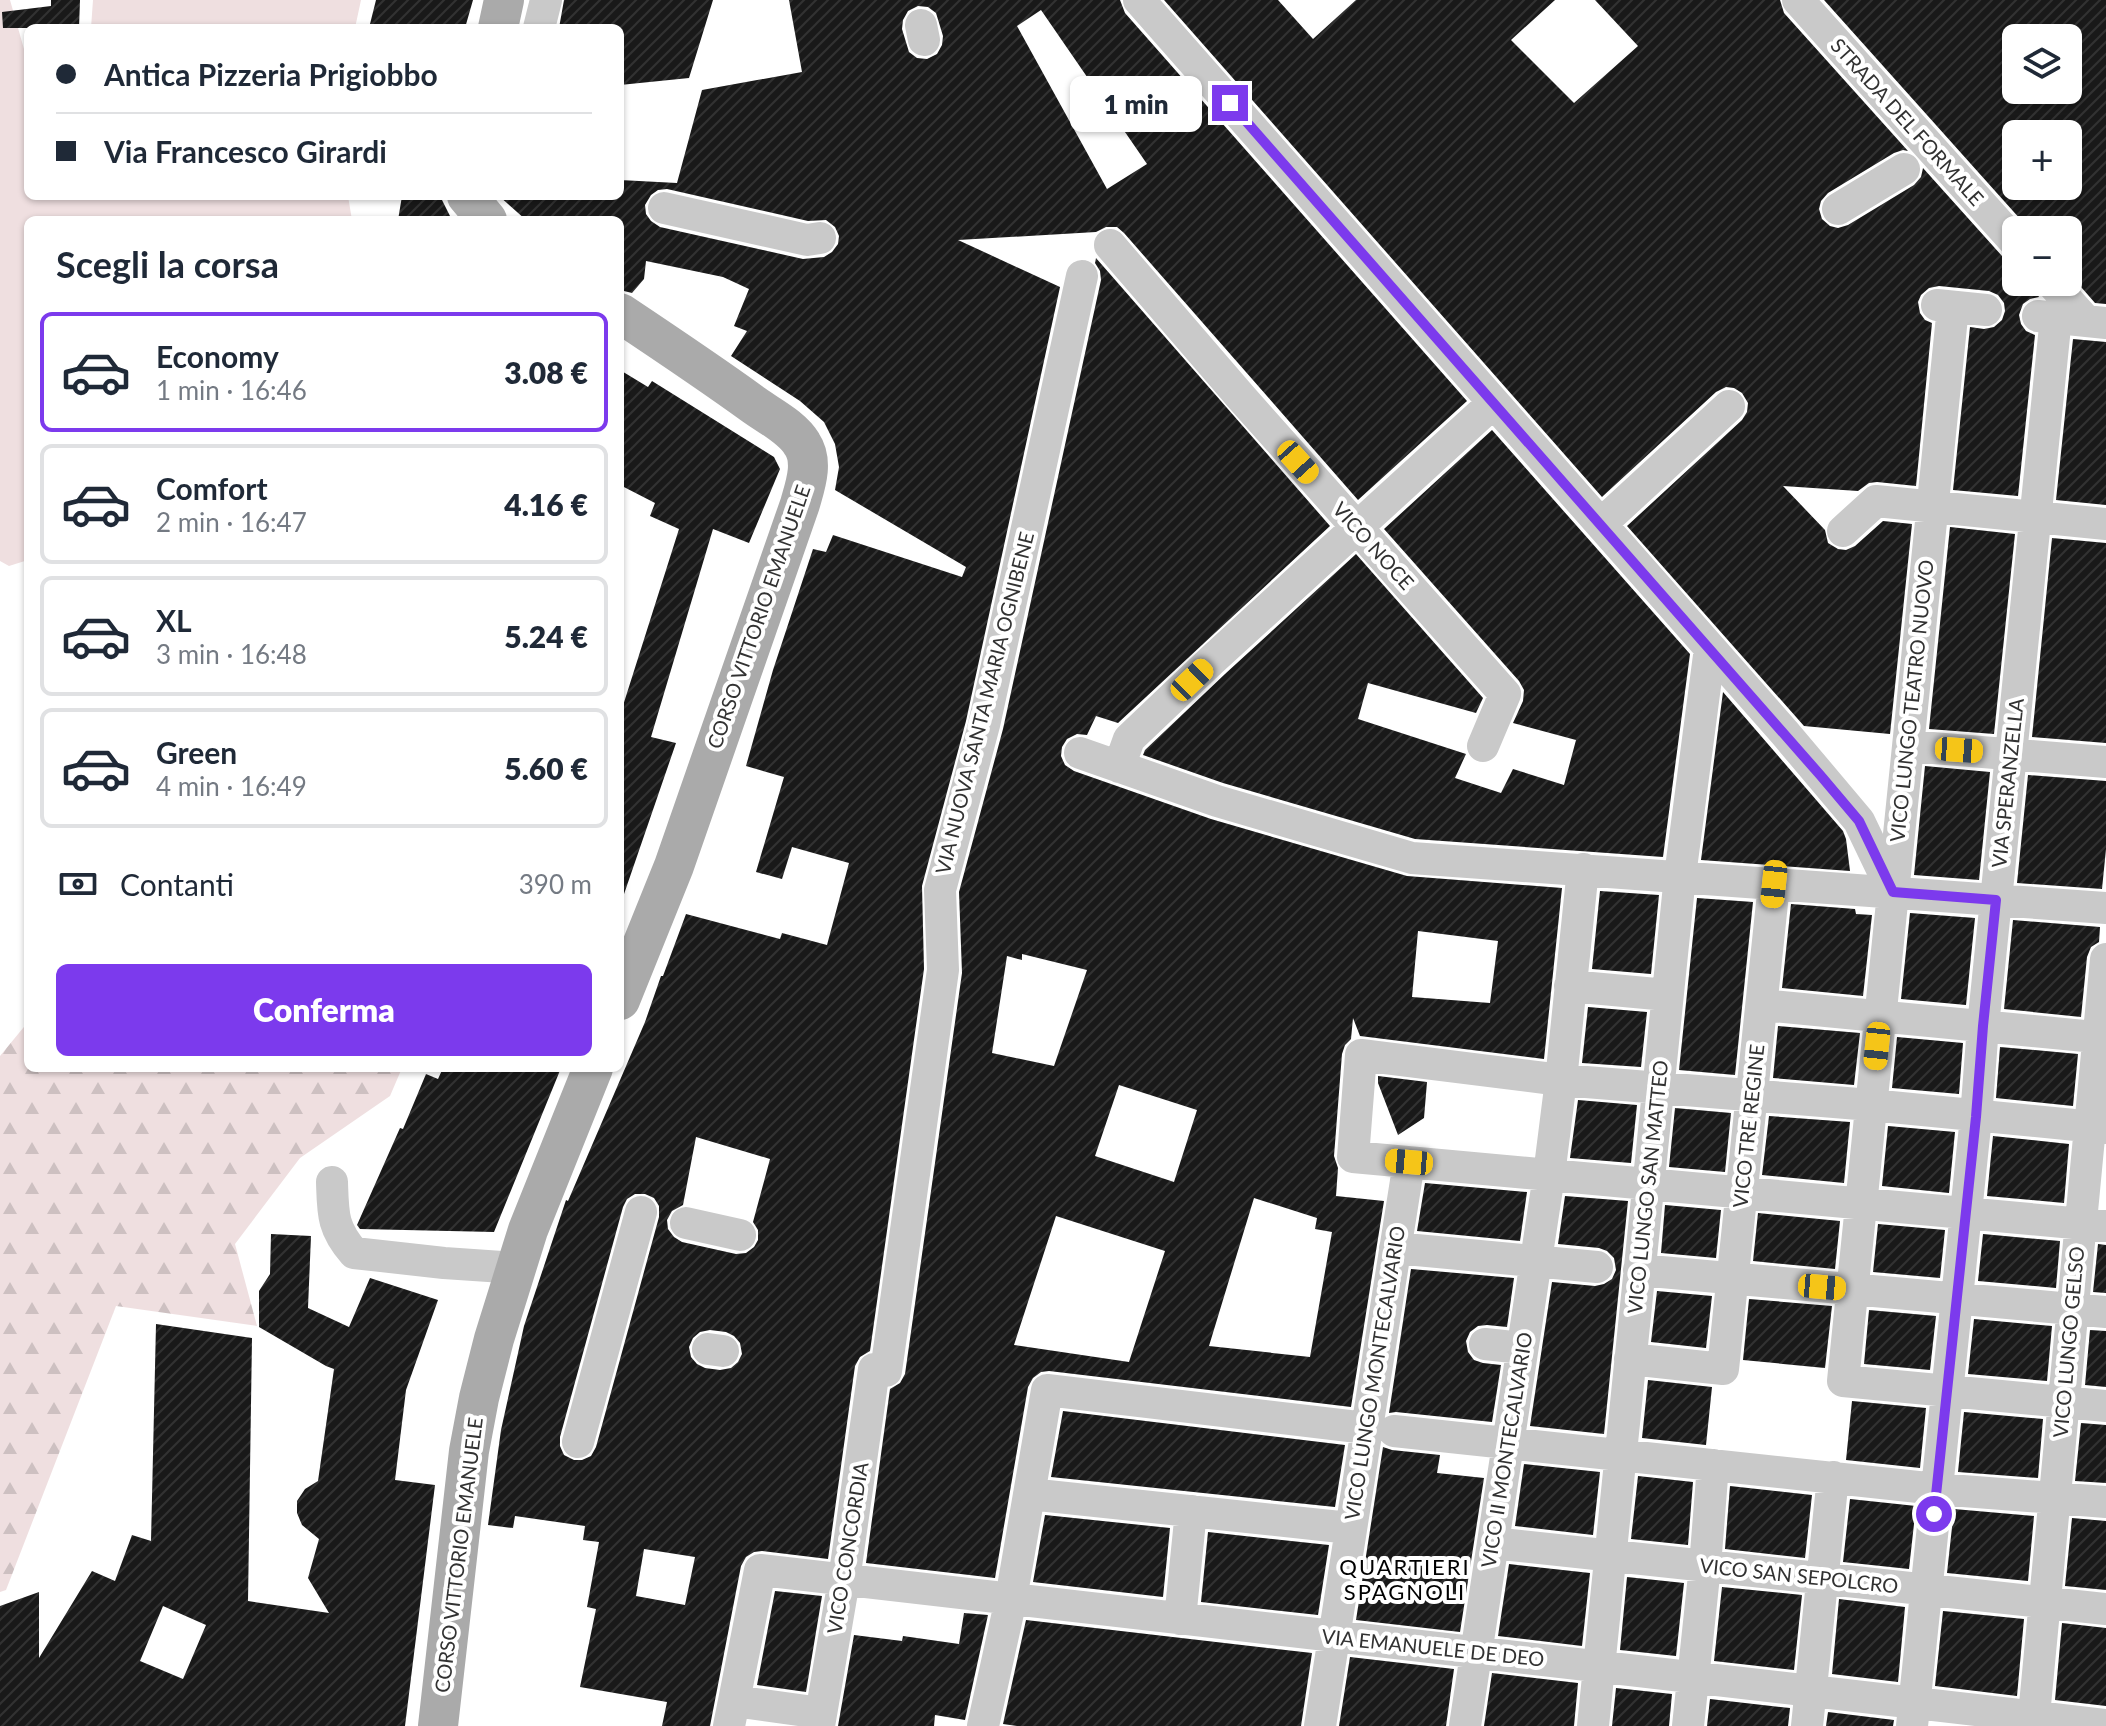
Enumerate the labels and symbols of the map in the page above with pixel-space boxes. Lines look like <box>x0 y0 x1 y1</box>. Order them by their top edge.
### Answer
street label: STRADA DEL FORMALE <box>1826 33 1989 210</box>
callout: 1 min <box>1070 75 1202 131</box>
route end <box>1212 85 1248 121</box>
car <box>1273 436 1323 488</box>
street label: CORSO VITTORIO EMANUELE <box>702 482 815 752</box>
street label: VICO NOCE <box>1328 497 1419 594</box>
street label: VIA NUOVA SANTA MARIA OGNIBENE <box>930 529 1038 876</box>
street label: VICO LUNGO TEATRO NUOVO <box>1884 559 1938 843</box>
car <box>1166 655 1218 705</box>
street label: VIA SPERANZELLA <box>1986 696 2028 869</box>
car <box>1934 736 1984 764</box>
car <box>1760 859 1788 909</box>
car <box>1863 1021 1891 1071</box>
street label: VICO TRE REGINE <box>1727 1043 1769 1209</box>
street label: VICO LUNGO SAN MATTEO <box>1622 1059 1672 1315</box>
car <box>1384 1148 1434 1176</box>
street label: VICO LUNGO MONTECALVARIO <box>1339 1224 1409 1522</box>
street label: VICO LUNGO GELSO <box>2048 1245 2088 1439</box>
car <box>1797 1273 1847 1301</box>
street label: VICO II MONTECALVARIO <box>1476 1330 1536 1569</box>
street label: CORSO VITTORIO EMANUELE <box>429 1416 487 1694</box>
street label: VICO CONCORDIA <box>822 1460 873 1635</box>
route start <box>1916 1496 1952 1532</box>
district label: QUARTIERI SPAGNOLI <box>1339 1553 1471 1605</box>
street label: VICO SAN SEPOLCRO <box>1699 1553 1900 1597</box>
street label: VIA EMANUELE DE DEO <box>1321 1623 1546 1671</box>

